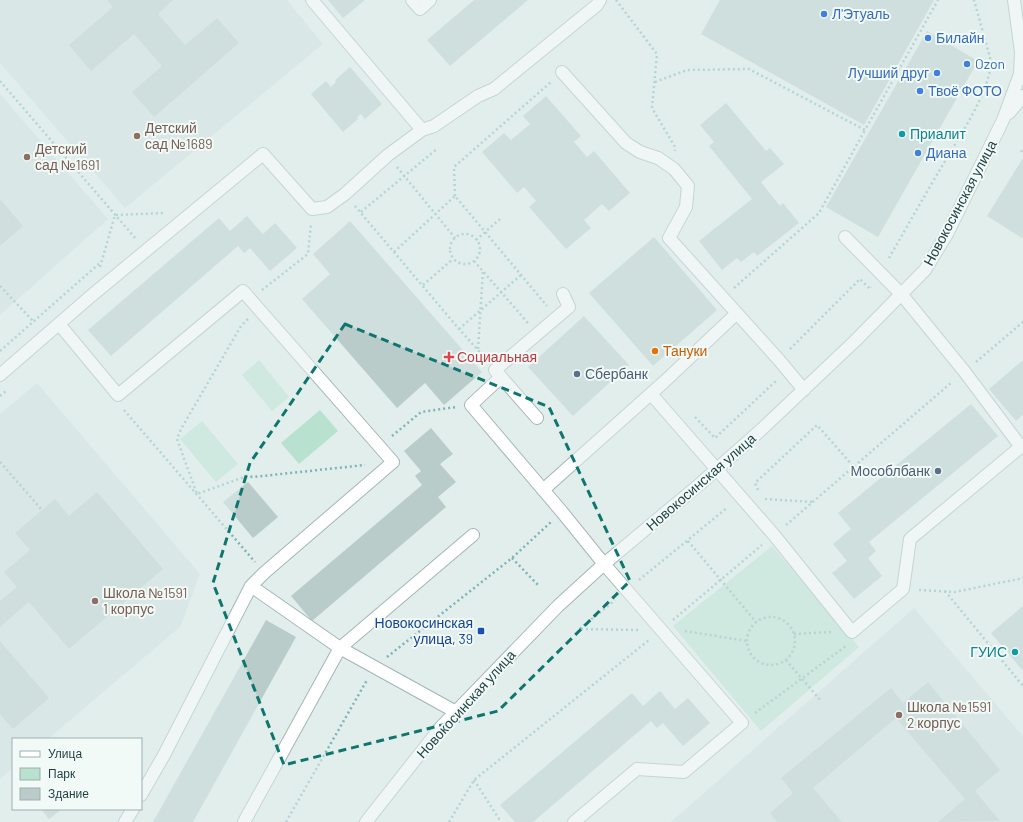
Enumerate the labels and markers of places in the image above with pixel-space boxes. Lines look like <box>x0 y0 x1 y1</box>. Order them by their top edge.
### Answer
place label: Л'Этуаль <box>832 5 890 22</box>
marker: Л'Этуаль <box>819 9 829 19</box>
place label: Билайн <box>936 29 985 46</box>
marker: Билайн <box>923 33 933 43</box>
place label: Ozon <box>975 55 1005 72</box>
marker: Ozon <box>962 59 972 69</box>
place label: Лучший друг <box>848 64 929 81</box>
marker: Лучший друг <box>932 68 942 78</box>
place label: Твоё ФОТО <box>928 82 1002 99</box>
marker: Твоё ФОТО <box>915 86 925 96</box>
place label: Детский сад №1689 <box>145 119 212 152</box>
place label: Приалит <box>910 125 966 142</box>
marker: Приалит <box>897 129 907 139</box>
marker: Детский сад №1689 <box>132 131 142 141</box>
place label: Детский сад №1691 <box>35 140 100 173</box>
place label: Диана <box>926 144 967 161</box>
marker: Диана <box>913 148 923 158</box>
marker: Детский сад №1691 <box>22 152 32 162</box>
place label: Тануки <box>663 342 707 359</box>
marker: Тануки <box>650 346 660 356</box>
place label: Социальная <box>457 348 537 365</box>
marker: Социальная <box>444 352 454 362</box>
place label: Сбербанк <box>585 365 649 382</box>
marker: Сбербанк <box>572 369 582 379</box>
place label: Мособлбанк <box>851 462 931 479</box>
marker: Мособлбанк <box>933 466 943 476</box>
place label: Школа №1591 1 корпус <box>103 584 187 617</box>
marker: Школа №1591 1 корпус <box>90 596 100 606</box>
place label: Новокосинская улица, 39 <box>375 614 473 647</box>
marker: Новокосинская улица, 39 <box>476 626 486 636</box>
place label: ГУИС <box>970 643 1007 660</box>
marker: ГУИС <box>1010 647 1020 657</box>
place label: Школа №1591 2 корпус <box>907 698 991 731</box>
marker: Школа №1591 2 корпус <box>894 710 904 720</box>

